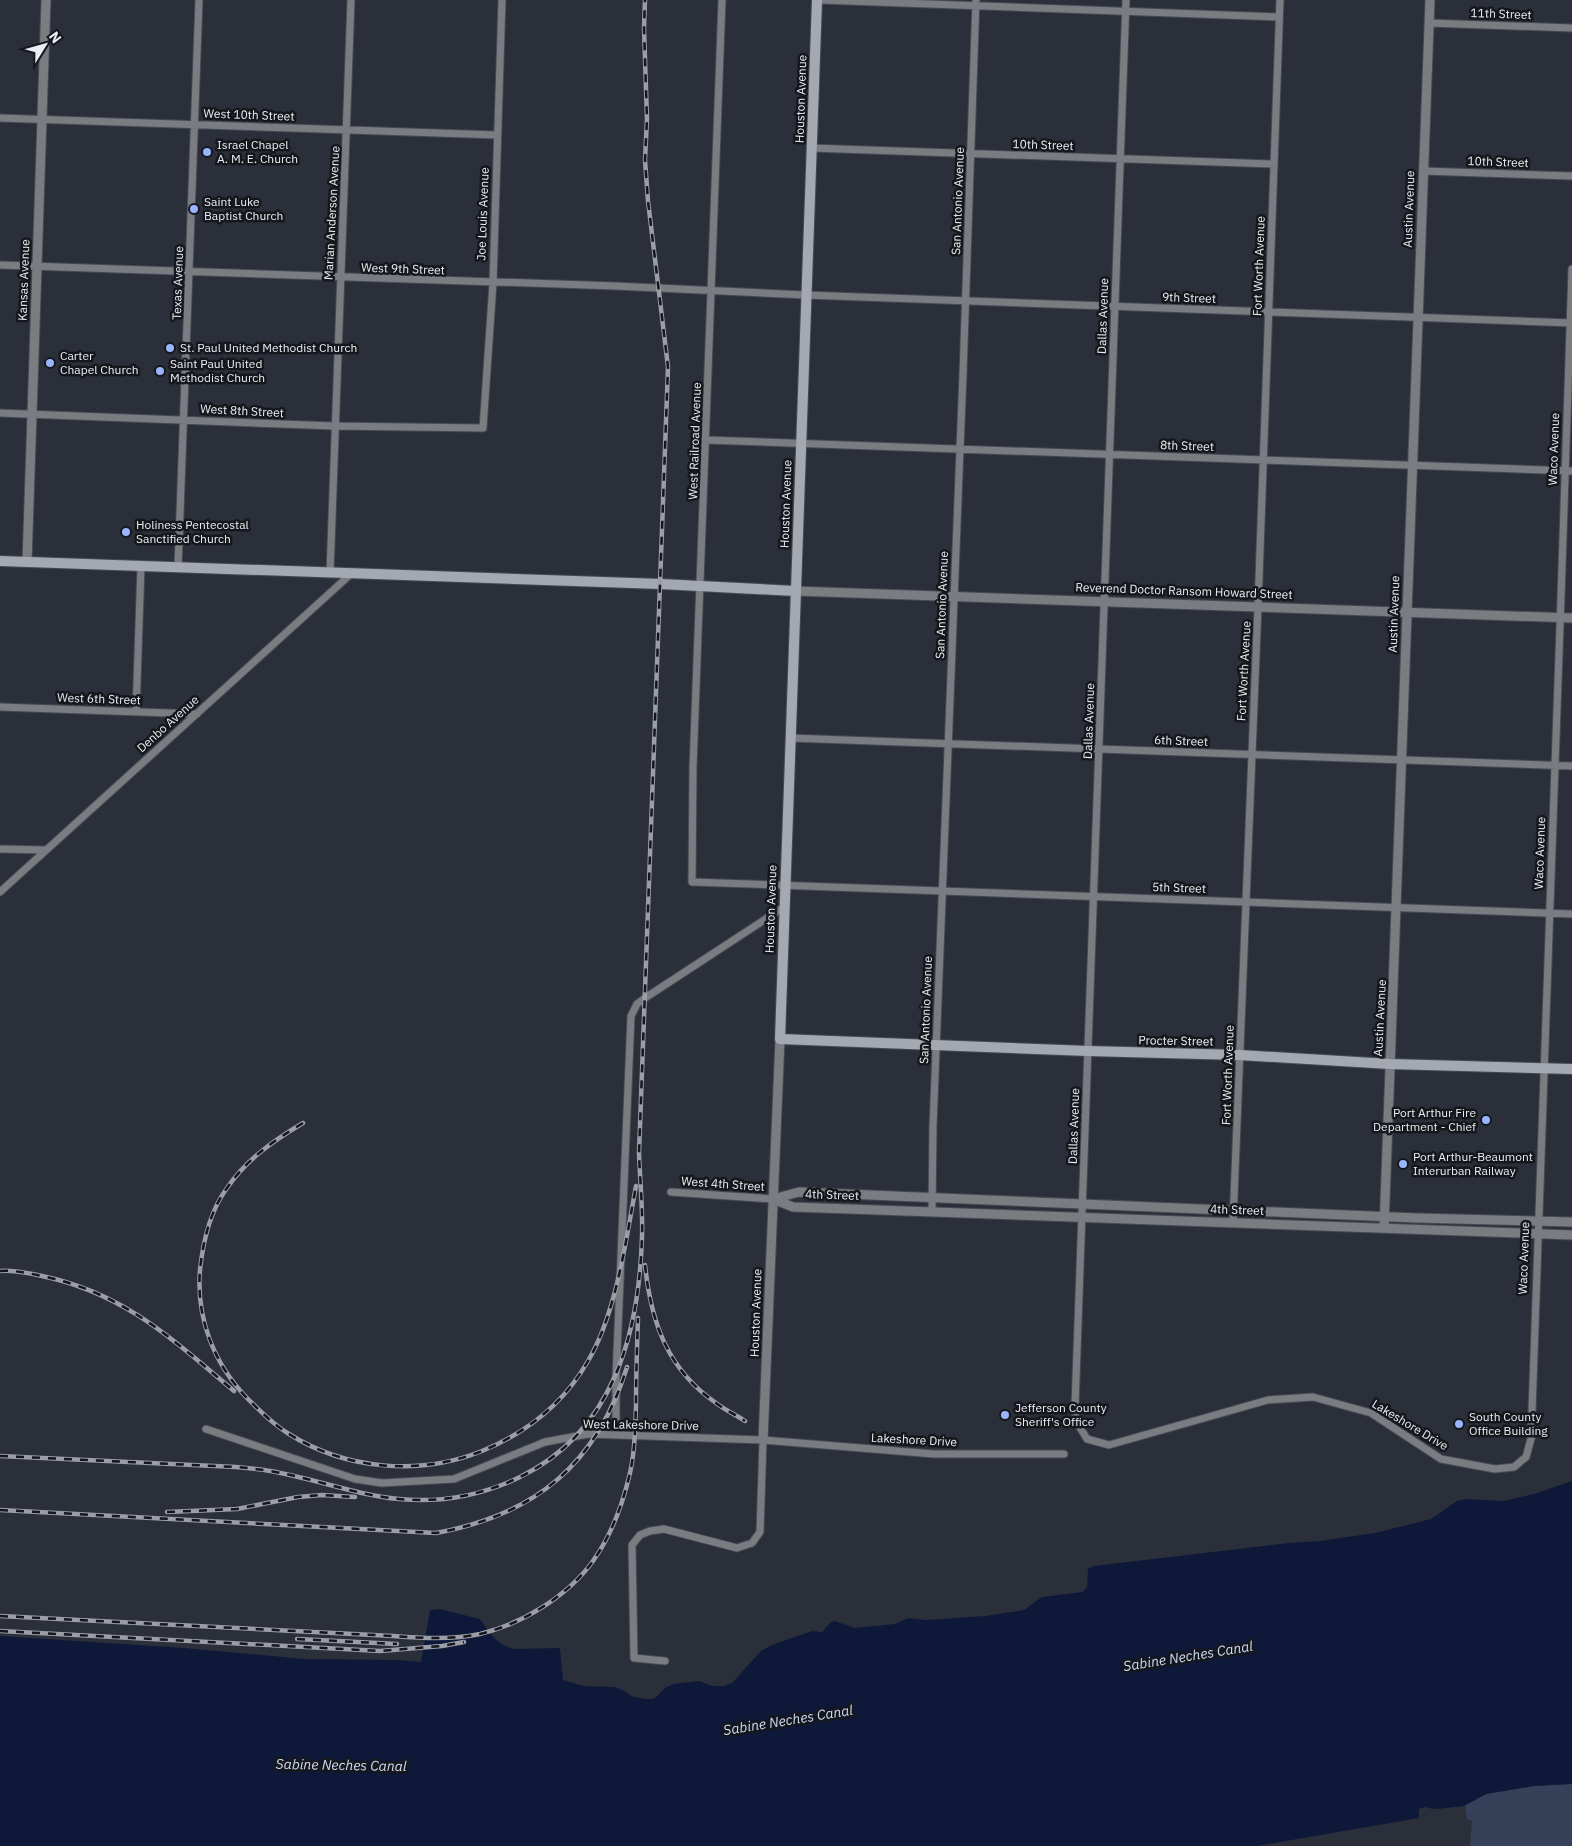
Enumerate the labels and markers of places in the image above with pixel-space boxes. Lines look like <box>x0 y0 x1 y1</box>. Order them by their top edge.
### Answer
place label: Israel Chapel A. M. E. Church <box>217 137 298 166</box>
marker: Israel Chapel A. M. E. Church <box>201 146 213 158</box>
place label: Saint Luke Baptist Church <box>204 194 283 223</box>
marker: Saint Luke Baptist Church <box>188 203 200 215</box>
place label: St. Paul United Methodist Church <box>180 340 357 355</box>
marker: St. Paul United Methodist Church <box>164 342 176 354</box>
place label: Carter Chapel Church <box>60 348 139 377</box>
place label: Saint Paul United Methodist Church <box>170 356 265 385</box>
marker: Carter Chapel Church <box>44 357 56 369</box>
marker: Saint Paul United Methodist Church <box>154 365 166 377</box>
place label: Holiness Pentecostal Sanctified Church <box>136 517 249 546</box>
marker: Holiness Pentecostal Sanctified Church <box>120 526 132 538</box>
place label: Port Arthur Fire Department - Chief <box>1373 1105 1476 1134</box>
marker: Port Arthur Fire Department - Chief <box>1480 1114 1492 1126</box>
place label: Port Arthur-Beaumont Interurban Railway <box>1413 1149 1533 1178</box>
marker: Port Arthur-Beaumont Interurban Railway <box>1397 1158 1409 1170</box>
place label: Jefferson County Sheriff's Office <box>1015 1400 1107 1429</box>
marker: Jefferson County Sheriff's Office <box>999 1409 1011 1421</box>
place label: South County Office Building <box>1469 1409 1548 1438</box>
marker: South County Office Building <box>1453 1418 1465 1430</box>

